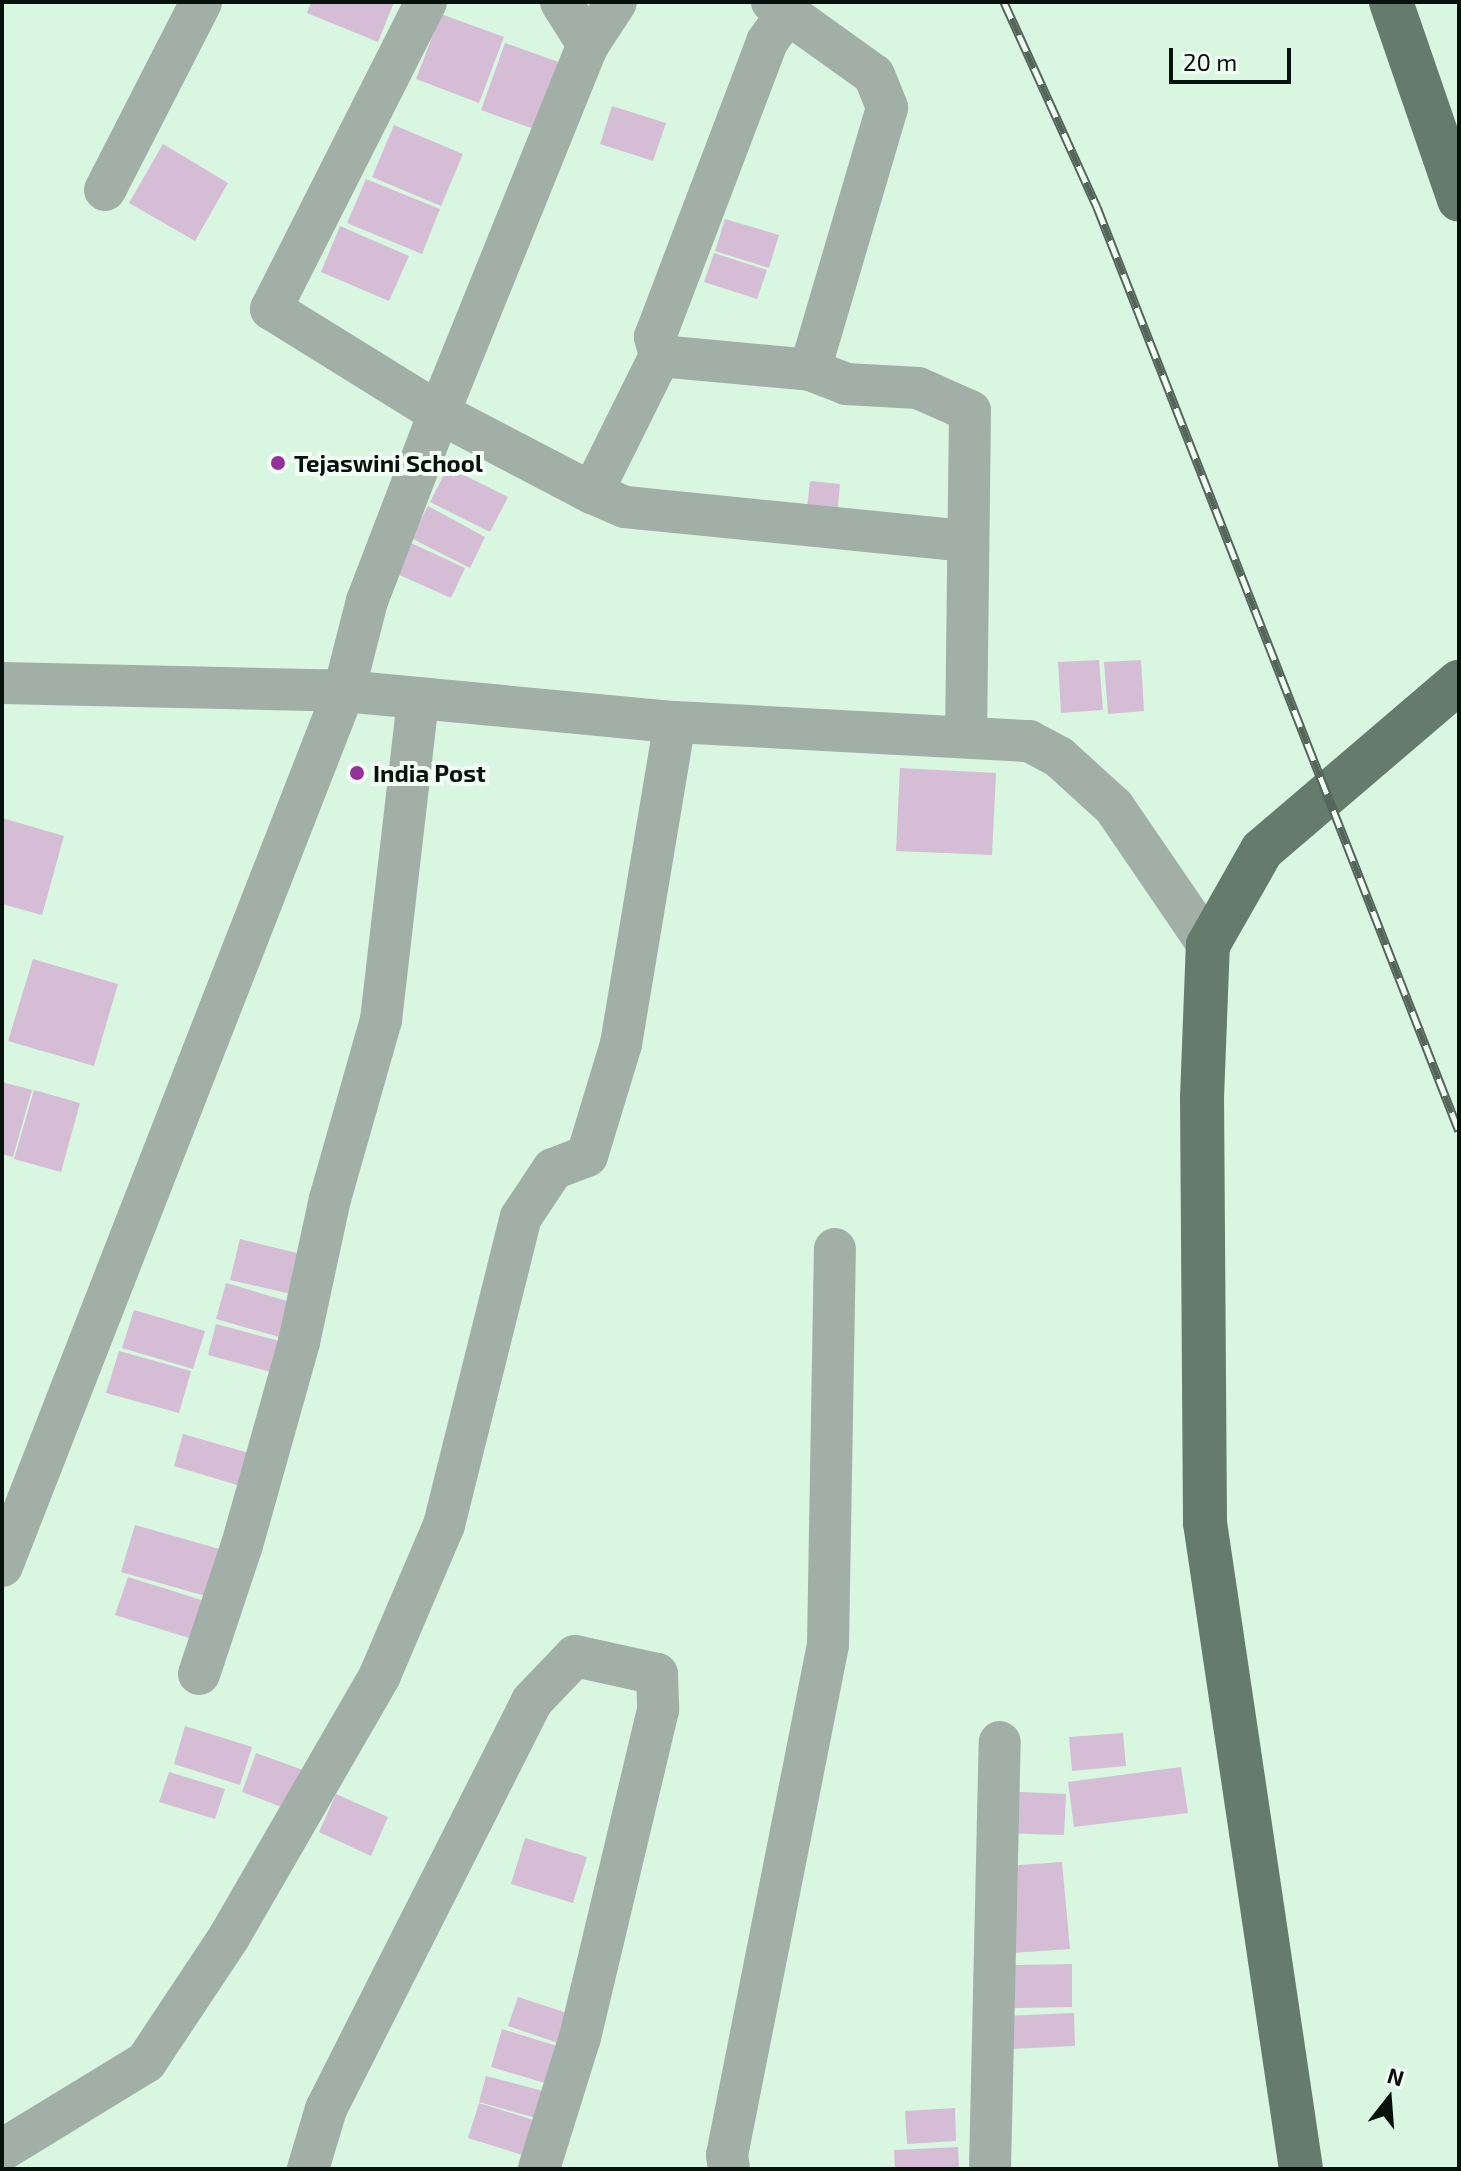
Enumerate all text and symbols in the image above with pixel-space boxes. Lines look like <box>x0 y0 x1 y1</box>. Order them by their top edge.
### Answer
scale bar <box>1173 32 1295 82</box>
text: 20 m <box>1183 47 1237 76</box>
place label: Tejaswini School <box>294 449 483 477</box>
marker: Tejaswini School <box>269 454 287 472</box>
place label: India Post <box>373 759 486 787</box>
marker: India Post <box>348 764 366 782</box>
north arrow <box>1349 2059 1429 2139</box>
text: N <box>1385 2061 1407 2091</box>

